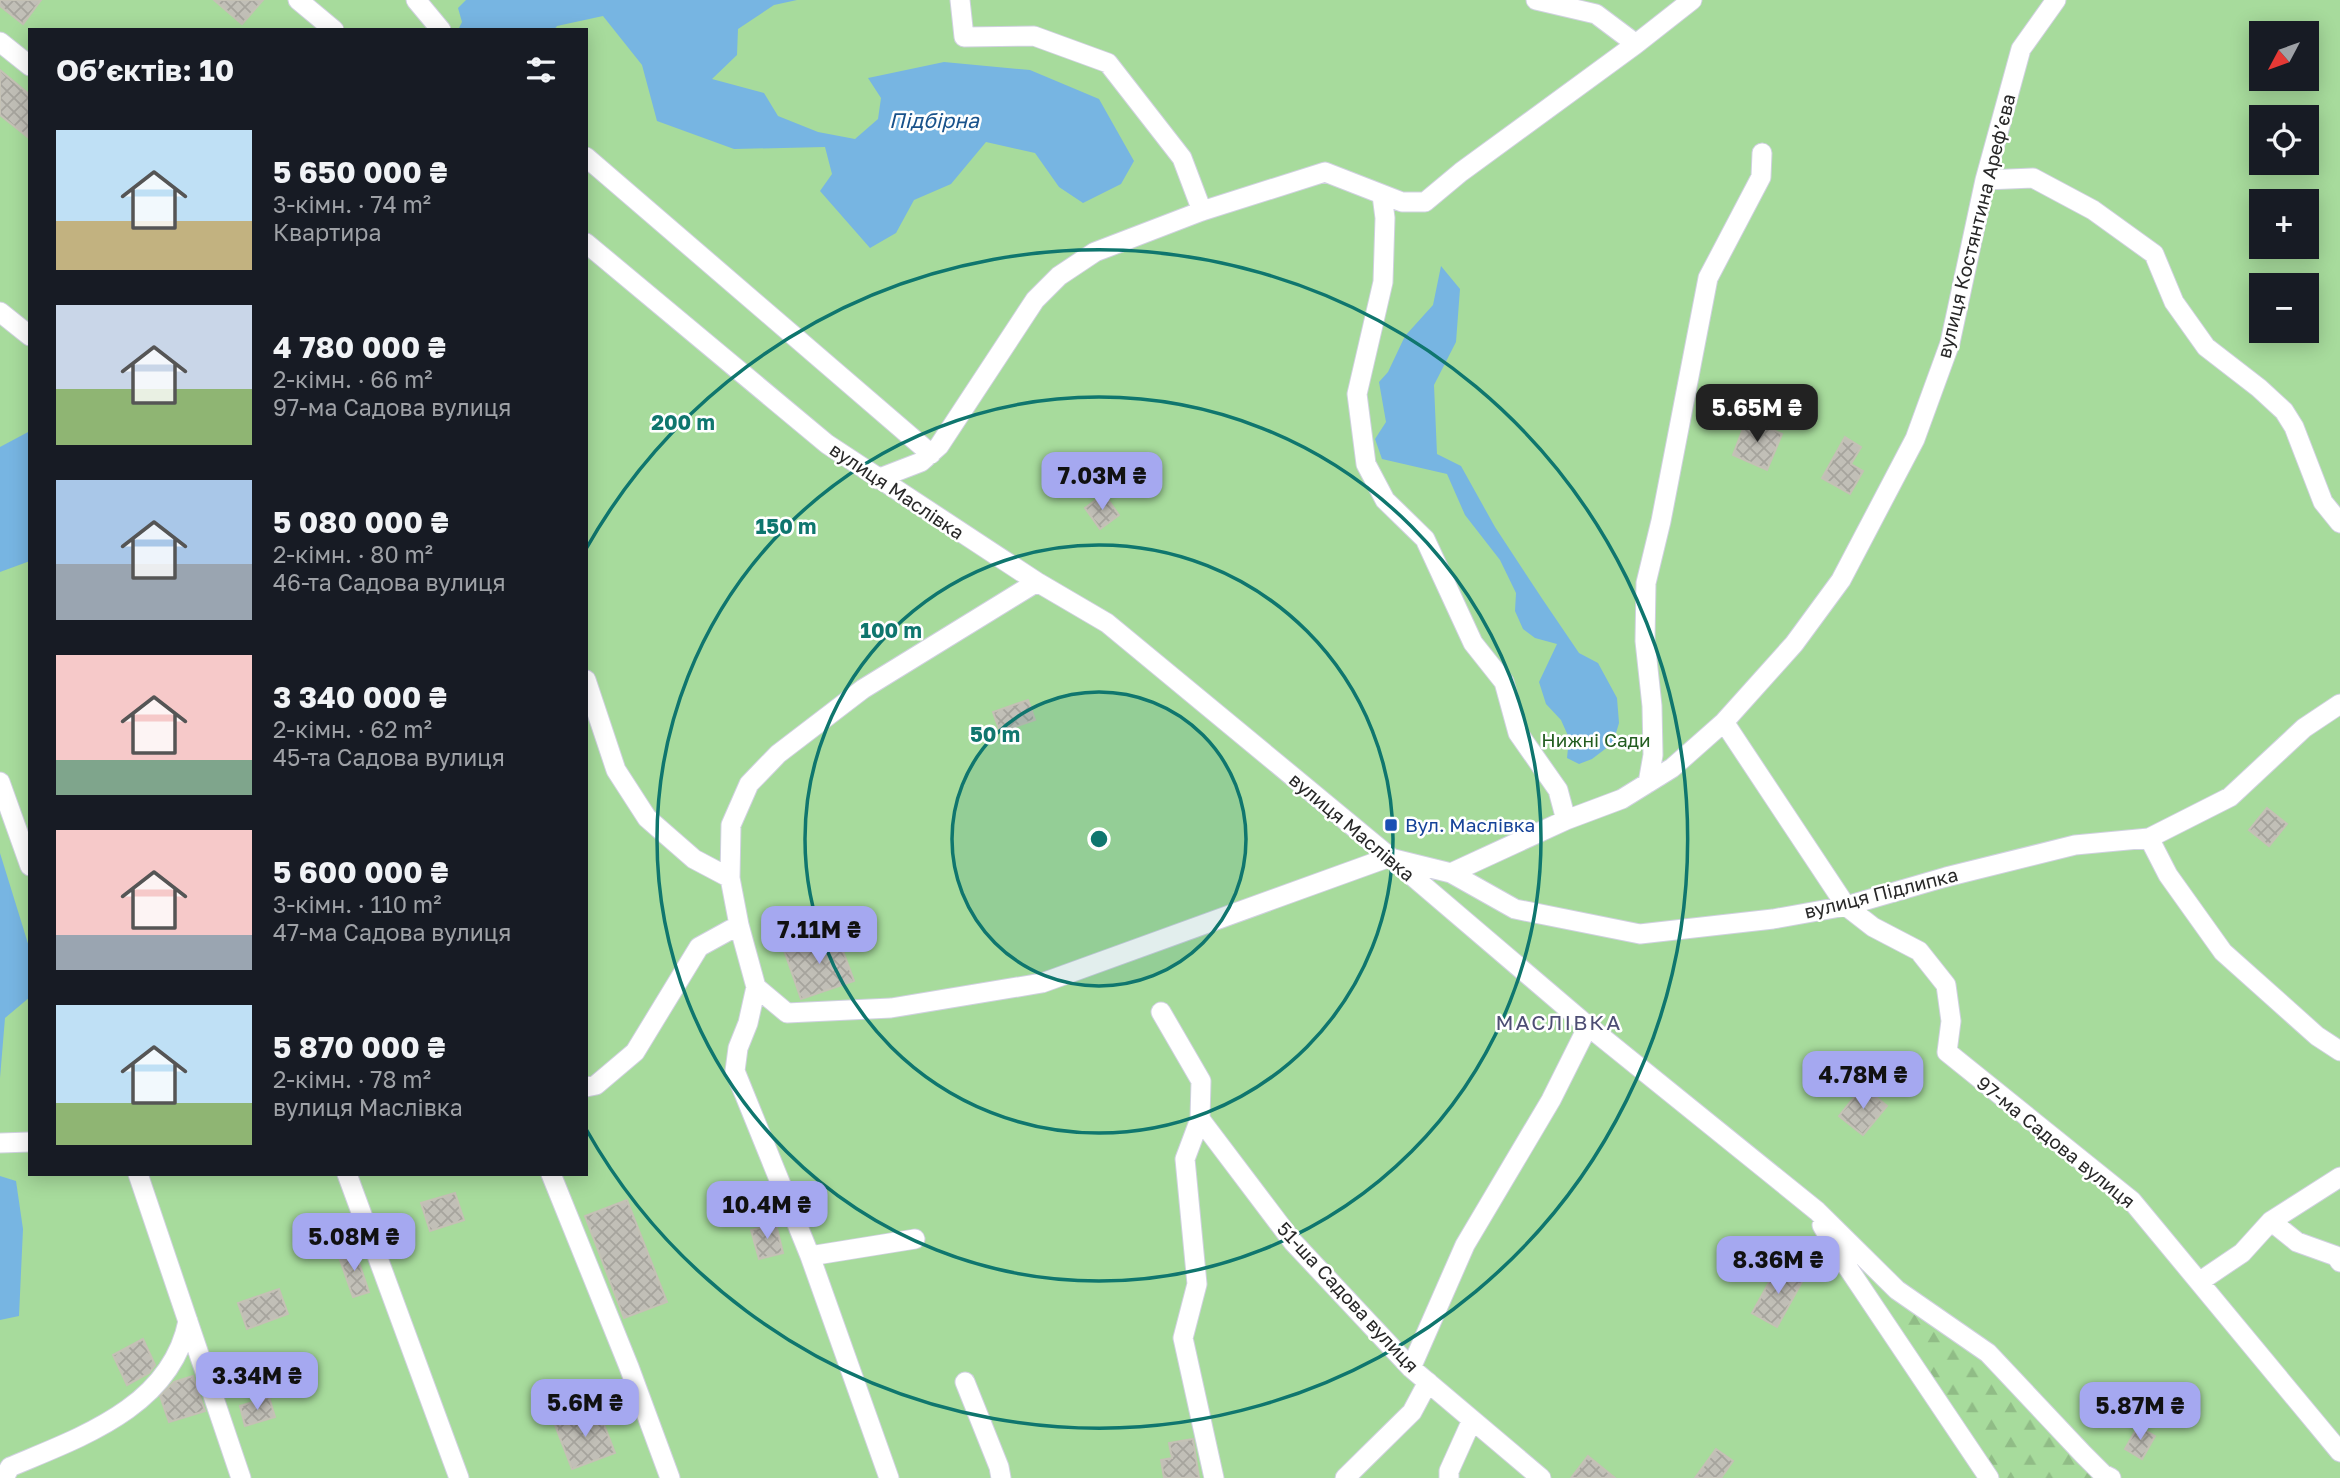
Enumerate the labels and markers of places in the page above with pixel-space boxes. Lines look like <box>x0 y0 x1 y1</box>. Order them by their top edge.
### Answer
pin: 5.65M ₴ <box>1692 384 1822 444</box>
pin: 7.03M ₴ <box>1037 452 1167 512</box>
place label: Вул. Маслівка <box>1405 813 1535 836</box>
marker: Вул. Маслівка <box>1383 817 1399 833</box>
centre of rings <box>1087 827 1111 851</box>
pin: 7.11M ₴ <box>754 906 884 966</box>
pin: 4.78M ₴ <box>1798 1052 1928 1111</box>
pin: 10.4M ₴ <box>702 1182 832 1241</box>
pin: 5.08M ₴ <box>289 1214 419 1273</box>
pin: 8.36M ₴ <box>1713 1236 1843 1296</box>
pin: 3.34M ₴ <box>192 1352 322 1412</box>
pin: 5.6M ₴ <box>528 1380 642 1439</box>
pin: 5.87M ₴ <box>2075 1382 2205 1442</box>

